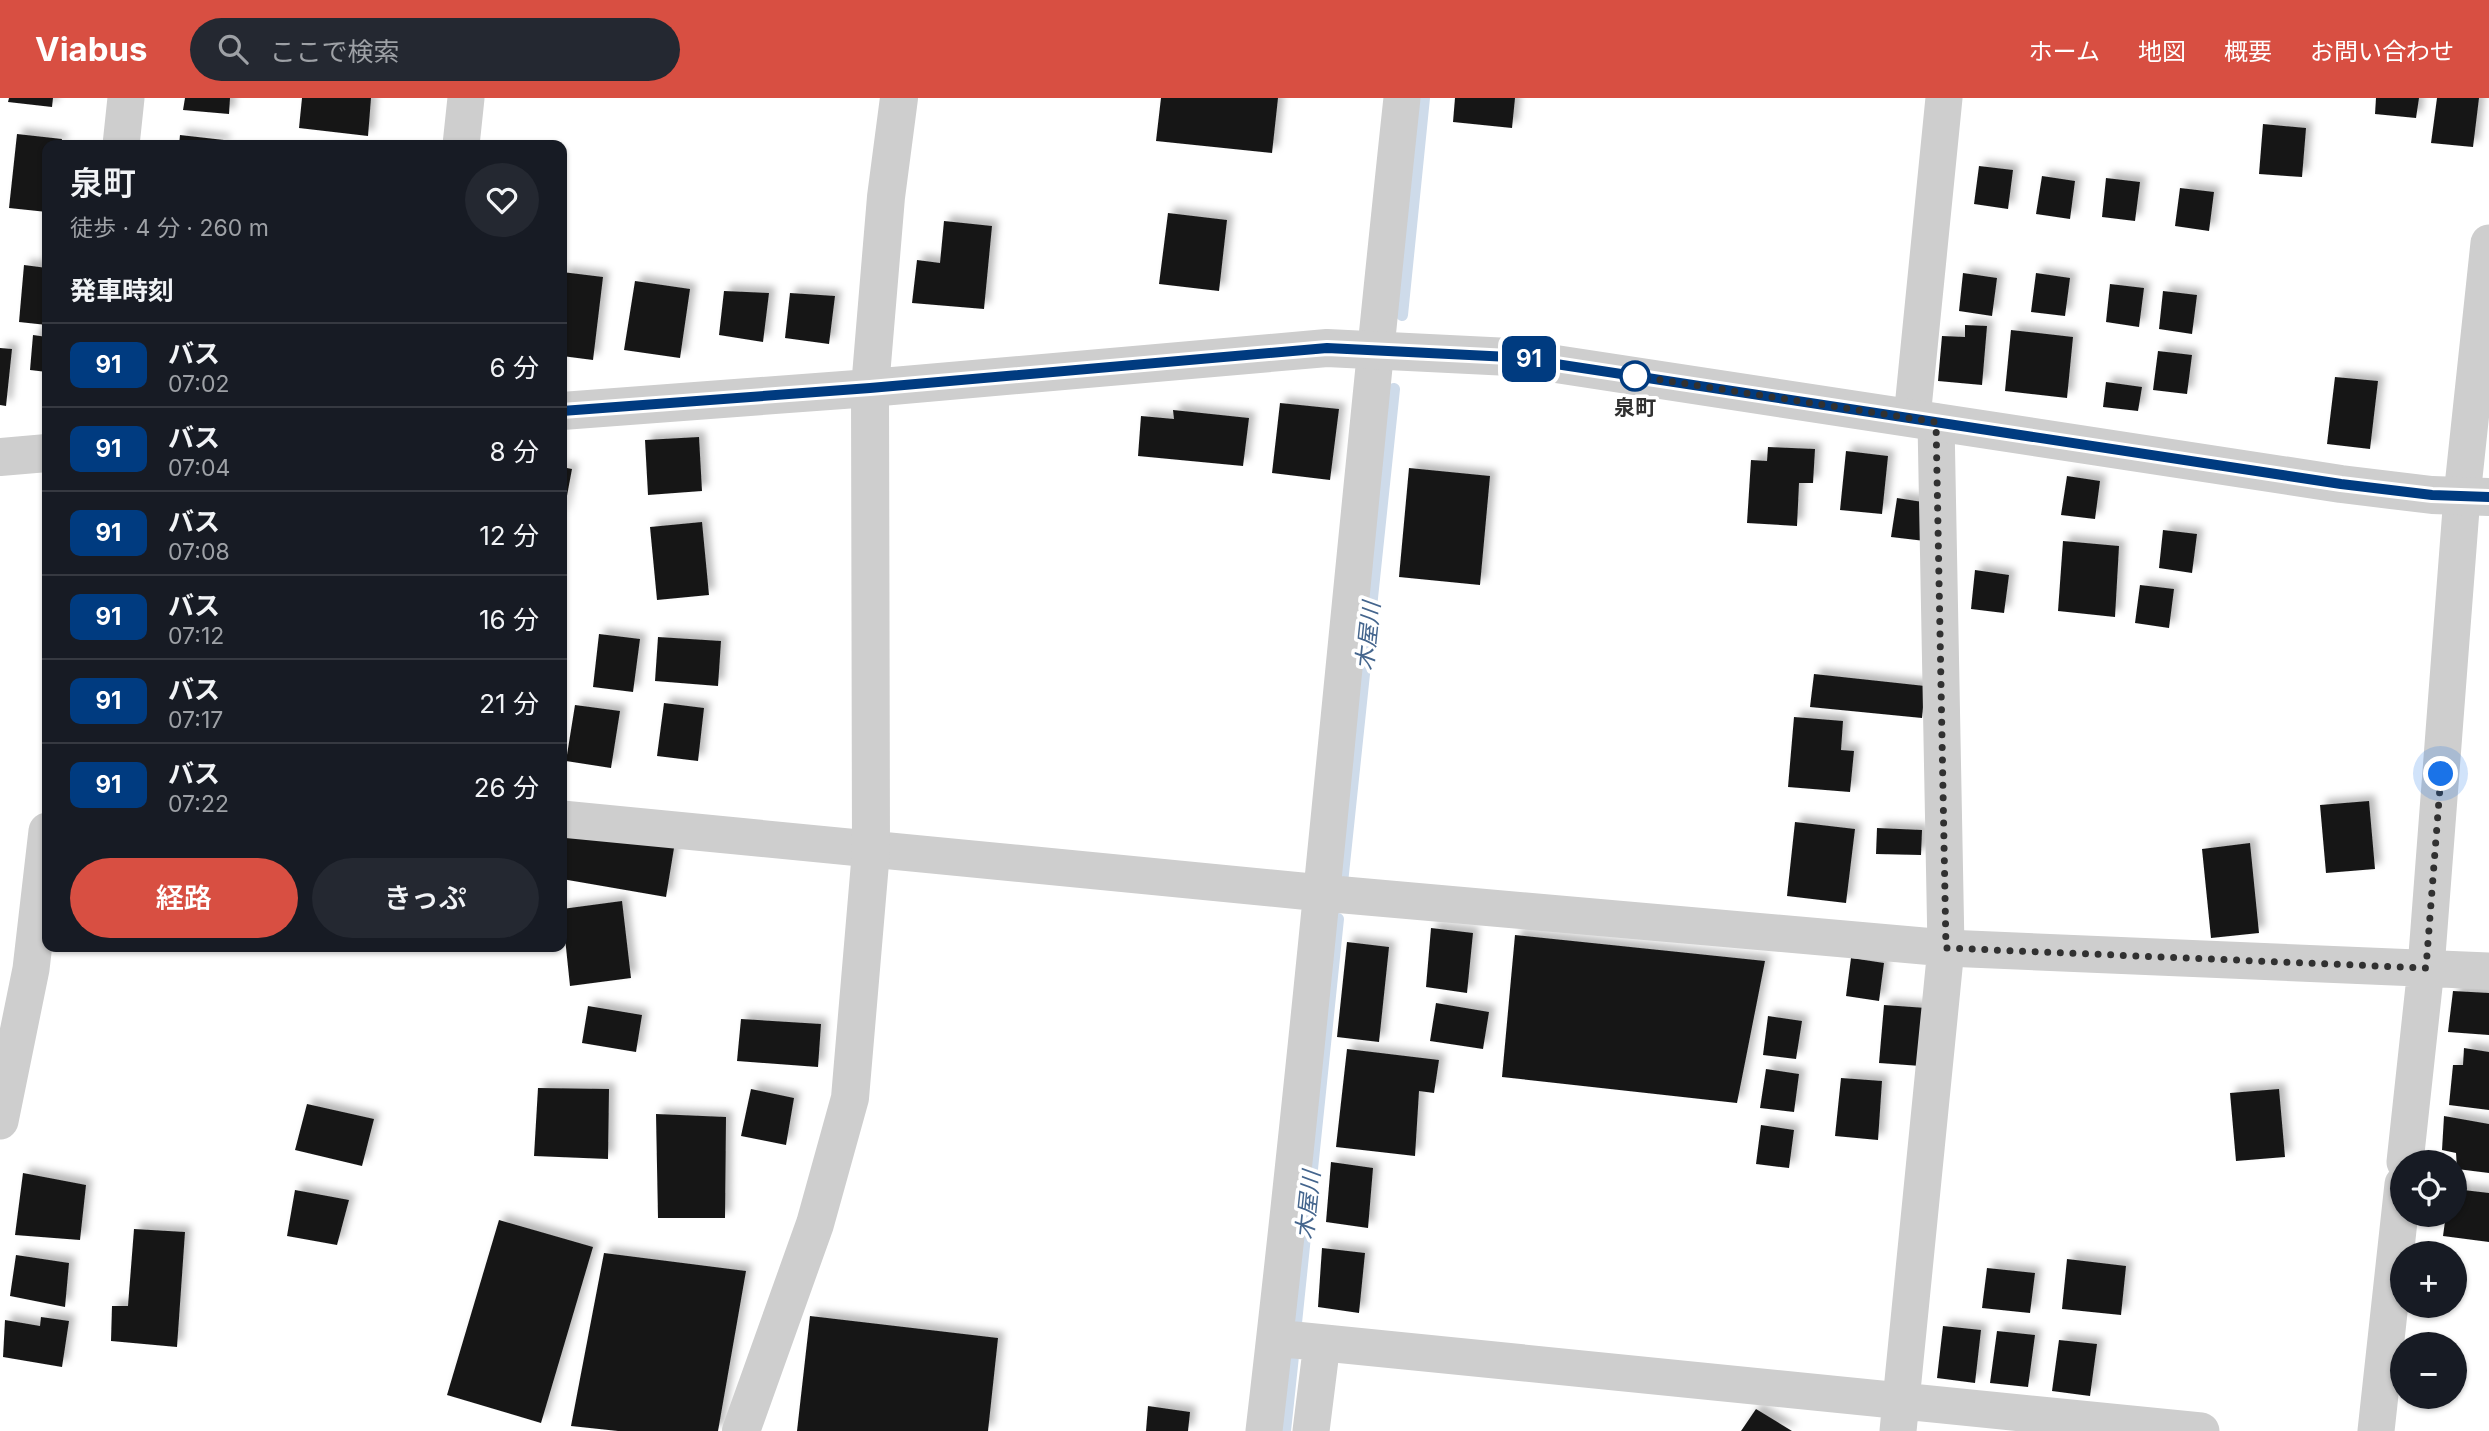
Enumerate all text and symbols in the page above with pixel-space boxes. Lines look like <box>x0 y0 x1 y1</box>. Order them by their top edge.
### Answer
search box <box>190 18 680 81</box>
text: Viabus <box>35 29 148 69</box>
icon: search <box>214 30 252 68</box>
text: ここで検索 <box>270 36 400 67</box>
text: ホーム <box>2029 37 2100 66</box>
text: 地図 <box>2138 37 2186 66</box>
text: 概要 <box>2224 37 2272 66</box>
text: お問い合わせ <box>2310 37 2454 66</box>
text: 泉町 <box>70 163 136 203</box>
button: heart <box>465 163 539 237</box>
text: 徒歩 · 4 分 · 260 m <box>70 214 269 242</box>
text: 発車時刻 <box>70 275 174 306</box>
line badge: 91 <box>1498 336 1560 382</box>
text: バス <box>168 338 220 369</box>
text: 91 <box>1516 344 1542 373</box>
text: 91 <box>96 350 121 379</box>
text: 6 分 <box>490 352 539 383</box>
marker: 泉町 <box>1620 361 1650 391</box>
text: 07:02 <box>168 370 229 398</box>
place label: 泉町 <box>1614 395 1656 420</box>
text: バス <box>168 422 220 453</box>
text: 91 <box>96 434 121 463</box>
text: 8 分 <box>490 436 539 467</box>
text: 07:04 <box>168 454 230 482</box>
text: バス <box>168 506 220 537</box>
text: 91 <box>96 518 121 547</box>
text: 12 分 <box>479 520 539 551</box>
text: 07:08 <box>168 538 230 566</box>
text: バス <box>168 590 220 621</box>
water label: 木屋川 <box>1350 597 1386 672</box>
text: 91 <box>96 602 121 631</box>
text: 16 分 <box>479 604 539 635</box>
text: 07:12 <box>168 622 224 650</box>
text: バス <box>168 674 220 705</box>
text: 91 <box>96 686 121 715</box>
text: 21 分 <box>479 688 539 719</box>
text: 07:17 <box>168 706 223 734</box>
your location <box>2423 756 2458 791</box>
text: バス <box>168 758 220 789</box>
text: 91 <box>96 770 121 799</box>
text: 26 分 <box>474 772 539 803</box>
text: 07:22 <box>168 790 229 818</box>
button: 経路 <box>70 858 298 938</box>
button: きっぷ <box>312 858 539 938</box>
map controls <box>2390 1150 2467 1409</box>
button: locate <box>2390 1150 2467 1227</box>
water label: 木屋川 <box>1290 1166 1326 1241</box>
button: + <box>2390 1241 2467 1318</box>
button: − <box>2390 1332 2467 1409</box>

